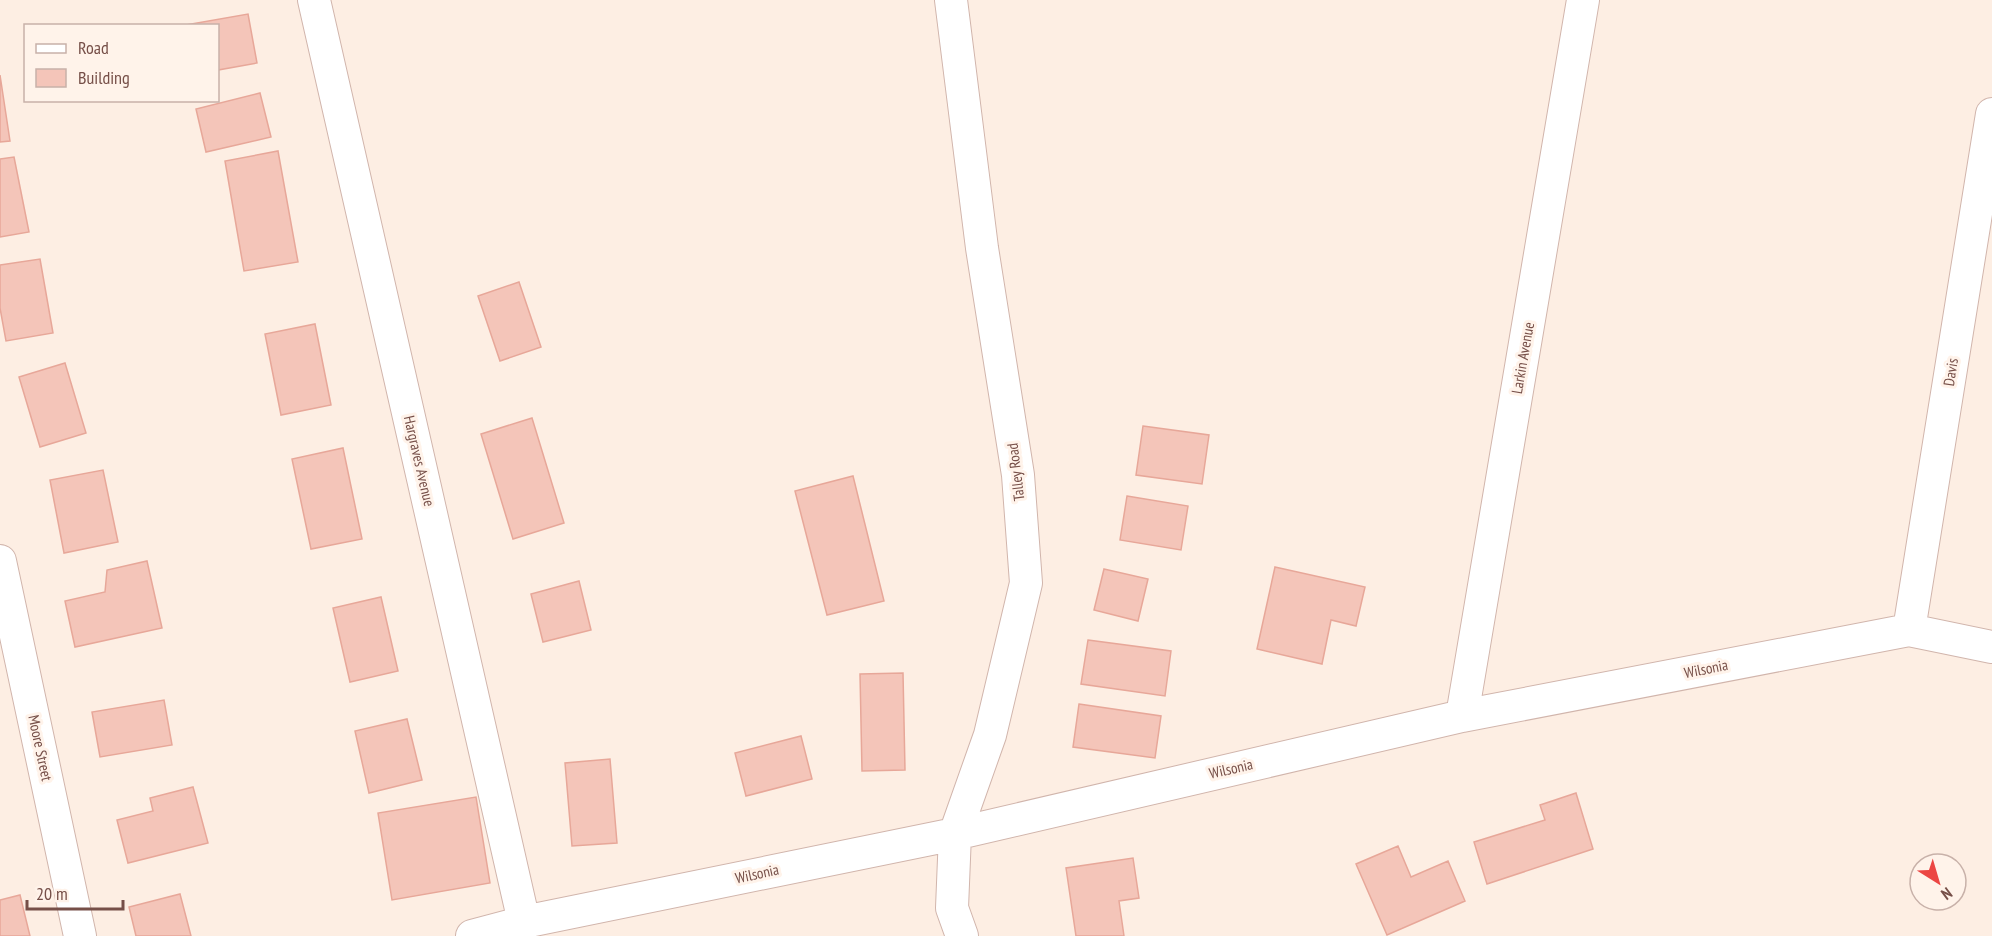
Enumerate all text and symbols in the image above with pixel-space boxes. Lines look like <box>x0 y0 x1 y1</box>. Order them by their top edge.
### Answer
legend <box>24 24 219 102</box>
text: Road <box>78 36 109 59</box>
text: Building <box>78 66 130 89</box>
street label: Larkin Avenue <box>1507 321 1538 395</box>
street label: Davis <box>1939 357 1962 387</box>
street label: Hargraves Avenue <box>400 414 439 508</box>
street label: Talley Road <box>1003 442 1028 502</box>
street label: Wilsonia <box>1682 655 1729 682</box>
street label: Moore Street <box>24 713 57 783</box>
street label: Wilsonia <box>1207 754 1255 783</box>
north arrow <box>1908 852 1968 912</box>
street label: Wilsonia <box>733 860 781 887</box>
scale bar <box>27 873 123 911</box>
text: 20 m <box>36 882 68 905</box>
text: N <box>1938 883 1956 905</box>

